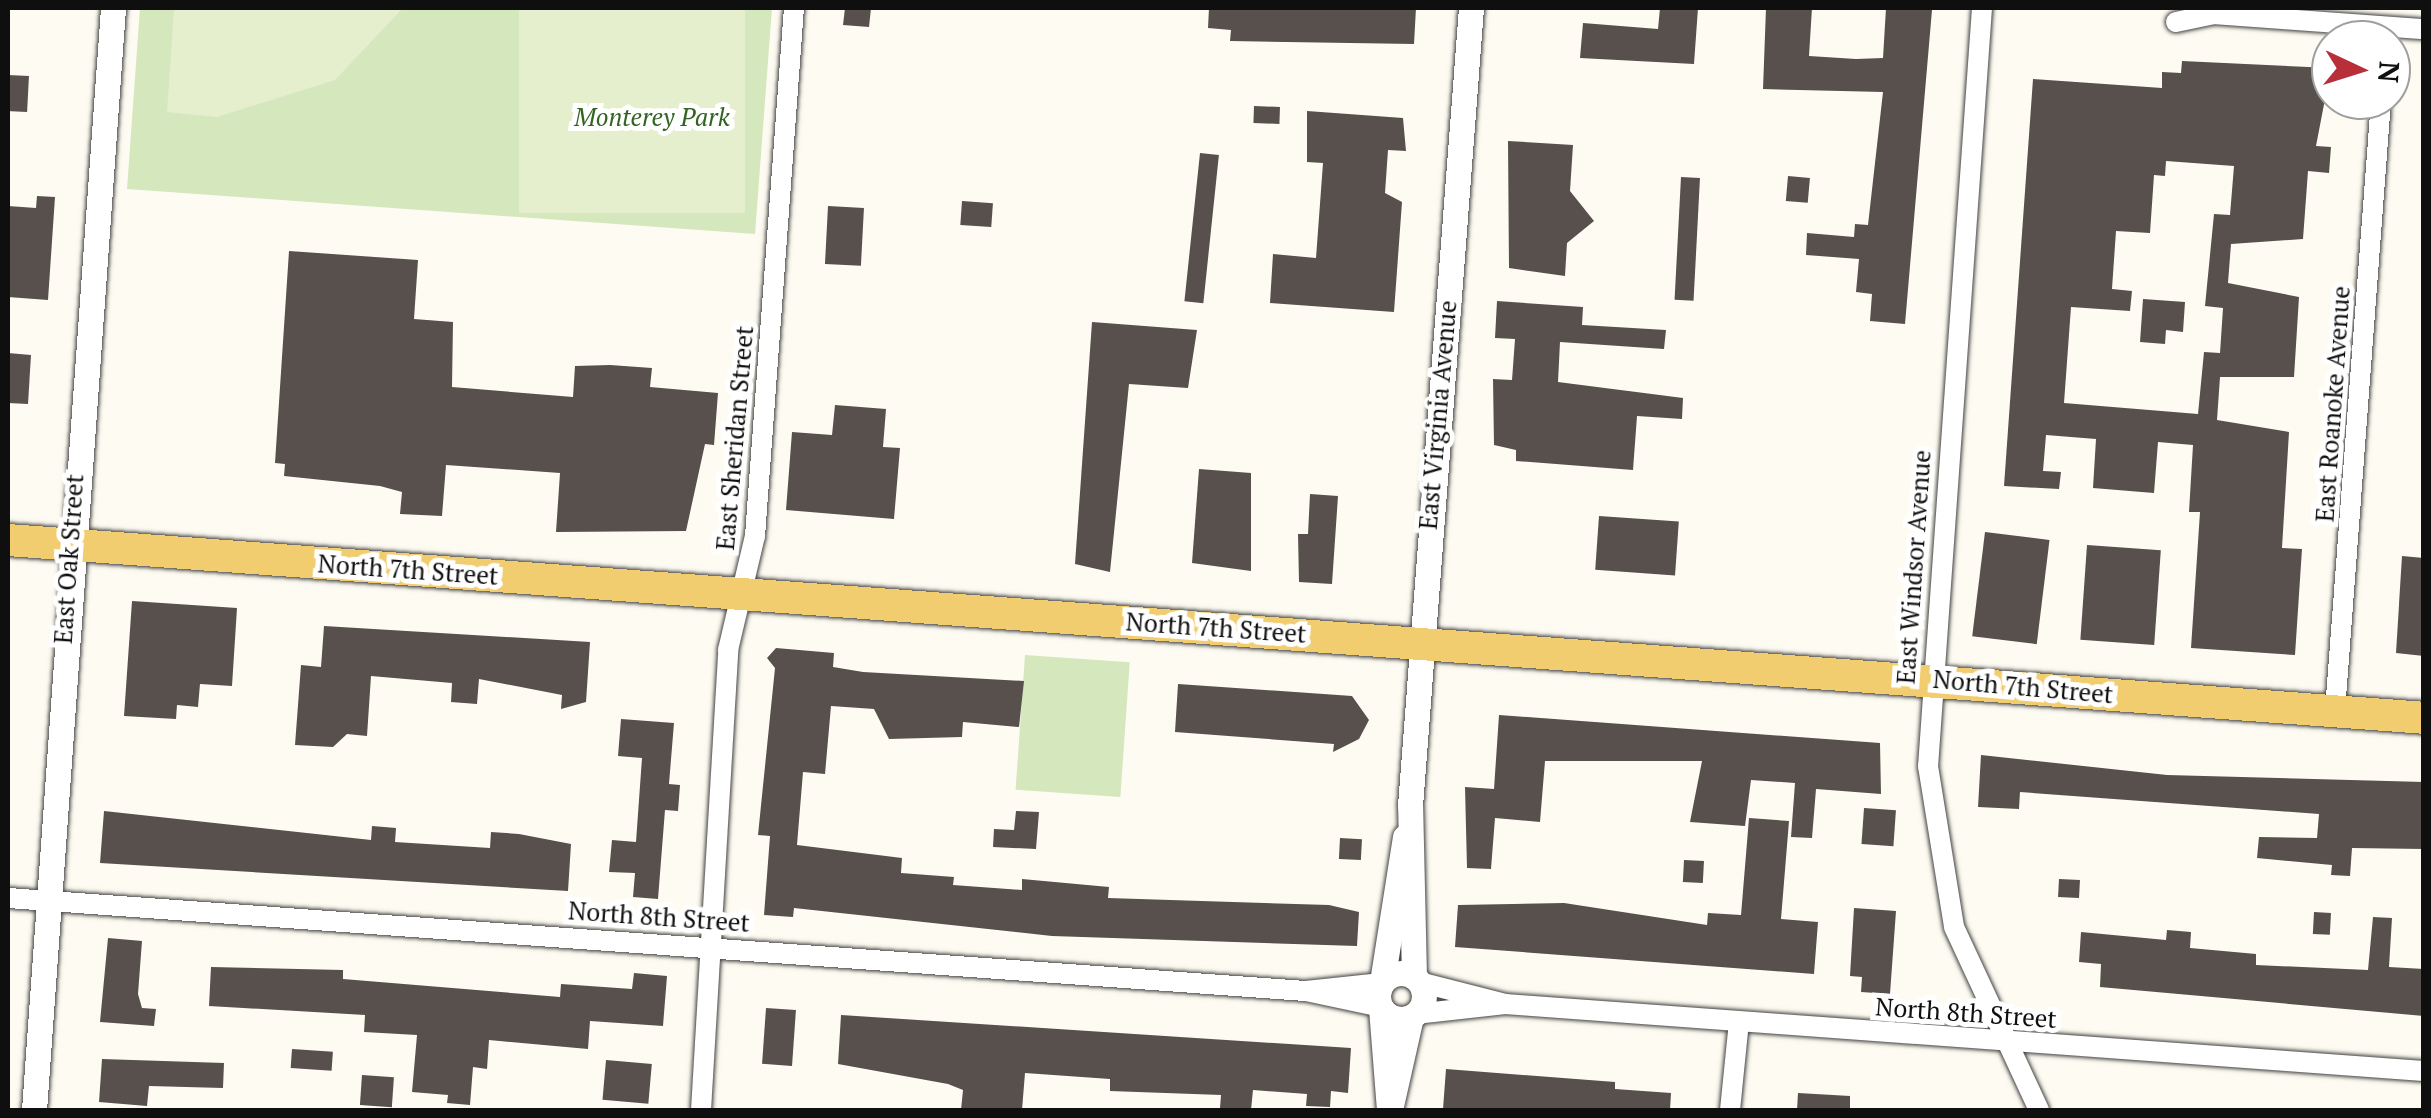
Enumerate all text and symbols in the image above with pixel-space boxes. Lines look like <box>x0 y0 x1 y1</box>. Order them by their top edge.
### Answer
north arrow <box>2311 20 2411 120</box>
text: N <box>2370 60 2409 84</box>
park label: Monterey Park <box>574 102 730 132</box>
street label: East Roanoke Avenue <box>2310 285 2356 523</box>
street label: East Virginia Avenue <box>1413 299 1463 531</box>
street label: East Sheridan Street <box>710 324 760 552</box>
street label: East Windsor Avenue <box>1891 449 1937 685</box>
street label: East Oak Street <box>48 473 90 645</box>
street label: North 7th Street <box>317 549 499 591</box>
street label: North 7th Street <box>1125 607 1307 649</box>
street label: North 7th Street <box>1932 664 2114 710</box>
street label: North 8th Street <box>567 896 751 938</box>
street label: North 8th Street <box>1874 992 2058 1034</box>

